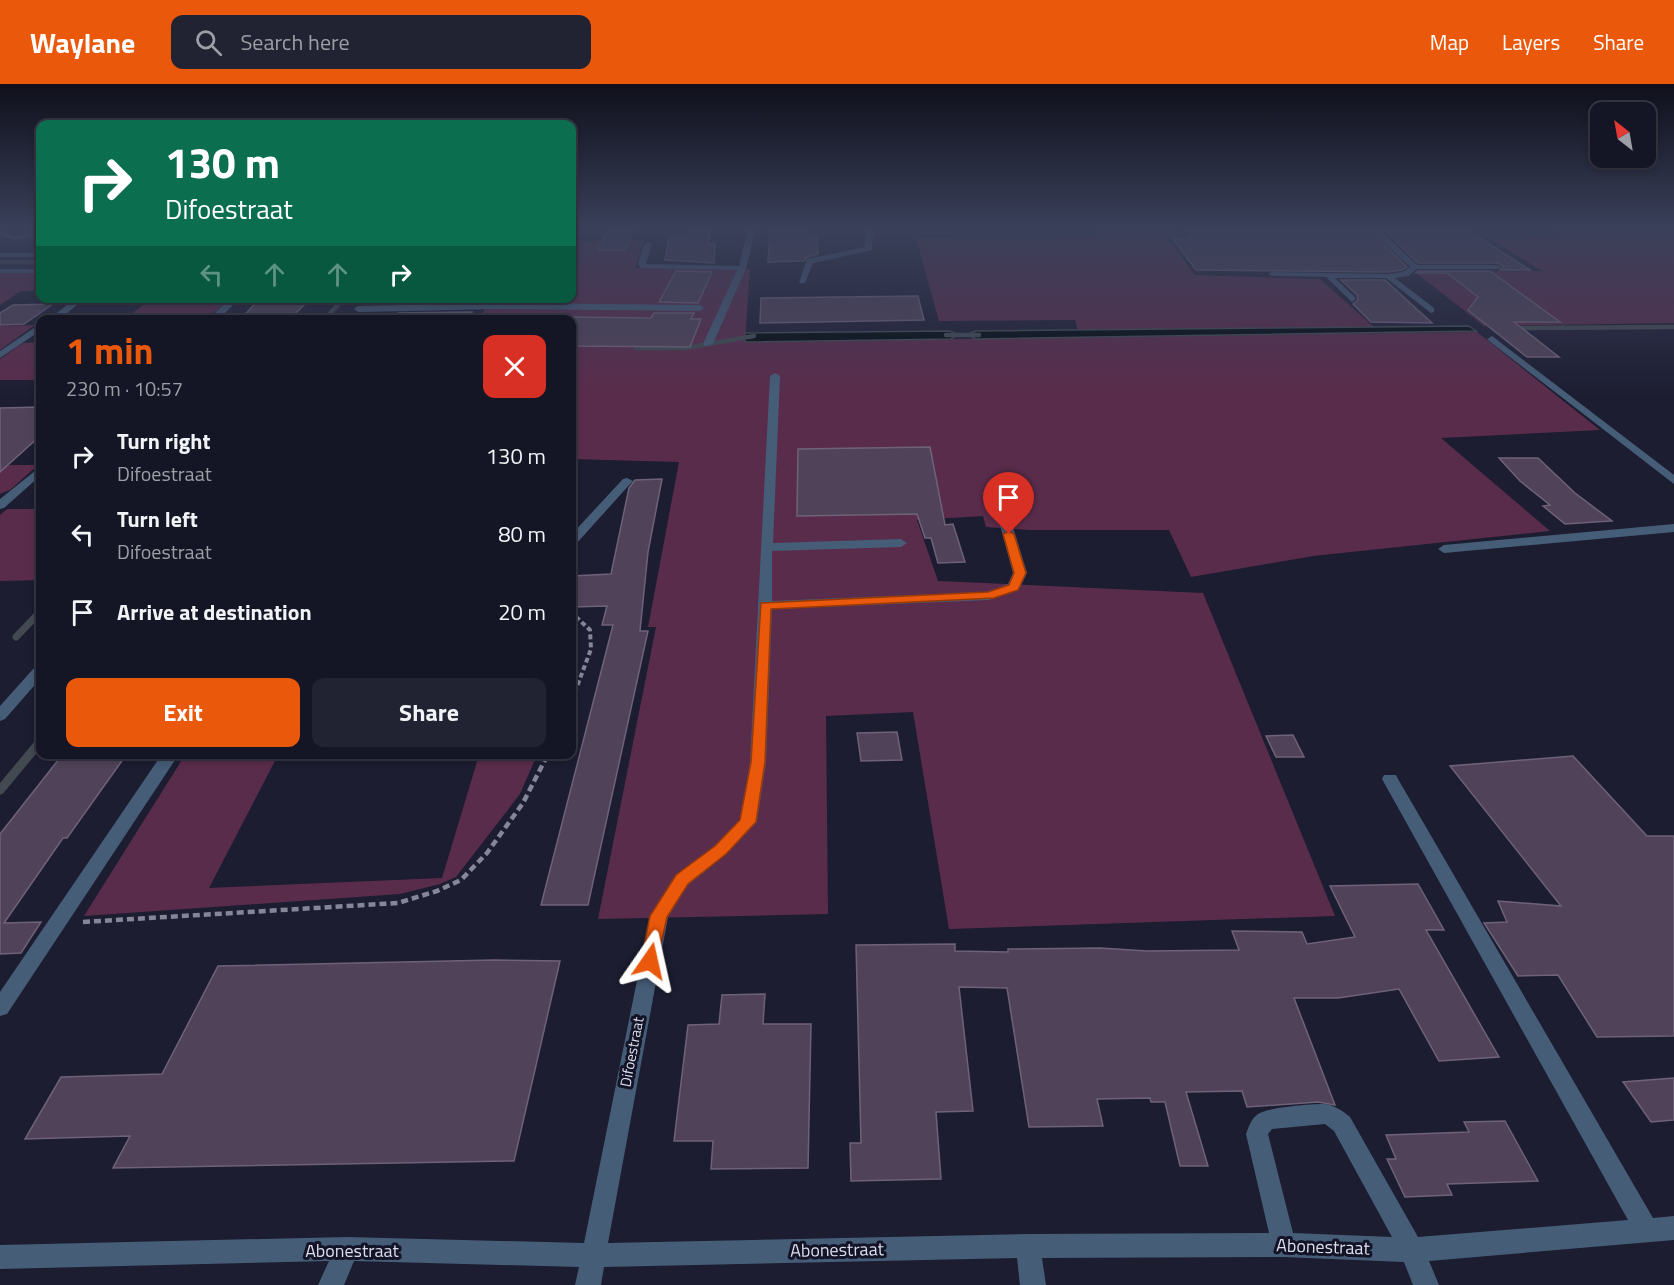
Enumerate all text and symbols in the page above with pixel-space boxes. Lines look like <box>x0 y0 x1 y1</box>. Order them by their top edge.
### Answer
search box <box>171 15 591 69</box>
text: Waylane <box>30 21 135 64</box>
text: Search here <box>240 25 350 59</box>
icon: search <box>192 26 225 59</box>
text: Map <box>1430 26 1469 58</box>
text: Layers <box>1502 26 1560 58</box>
text: Share <box>1593 26 1644 58</box>
north arrow <box>1590 102 1656 168</box>
map controls <box>1590 102 1656 168</box>
text: 130 m <box>165 130 280 194</box>
icon: right <box>66 144 144 222</box>
text: Difoestraat <box>165 188 293 229</box>
icon: left <box>195 258 228 291</box>
icon: ahead <box>258 258 291 291</box>
icon: ahead <box>321 258 354 291</box>
icon: right <box>384 258 417 291</box>
text: 1 min <box>66 323 153 378</box>
button: close <box>483 335 546 398</box>
text: 230 m · 10:57 <box>66 373 183 404</box>
text: Turn right <box>117 424 211 458</box>
text: 130 m <box>486 439 546 473</box>
icon: right <box>66 440 99 473</box>
text: Difoestraat <box>117 458 212 489</box>
pin <box>983 472 1034 534</box>
icon: arrive <box>992 481 1025 514</box>
text: Turn left <box>117 502 198 536</box>
text: 80 m <box>498 517 546 551</box>
icon: left <box>66 518 99 551</box>
text: Difoestraat <box>117 536 212 567</box>
text: Arrive at destination <box>117 595 312 629</box>
text: 20 m <box>498 595 546 629</box>
icon: arrive <box>66 596 99 629</box>
button: Exit <box>66 678 300 747</box>
button: Share <box>312 678 546 747</box>
position arrow <box>618 929 682 993</box>
street label: Difoestraat <box>613 1014 650 1089</box>
street label: Abonestraat <box>1276 1231 1371 1262</box>
street label: Abonestraat <box>790 1235 885 1264</box>
street label: Abonestraat <box>305 1237 400 1264</box>

